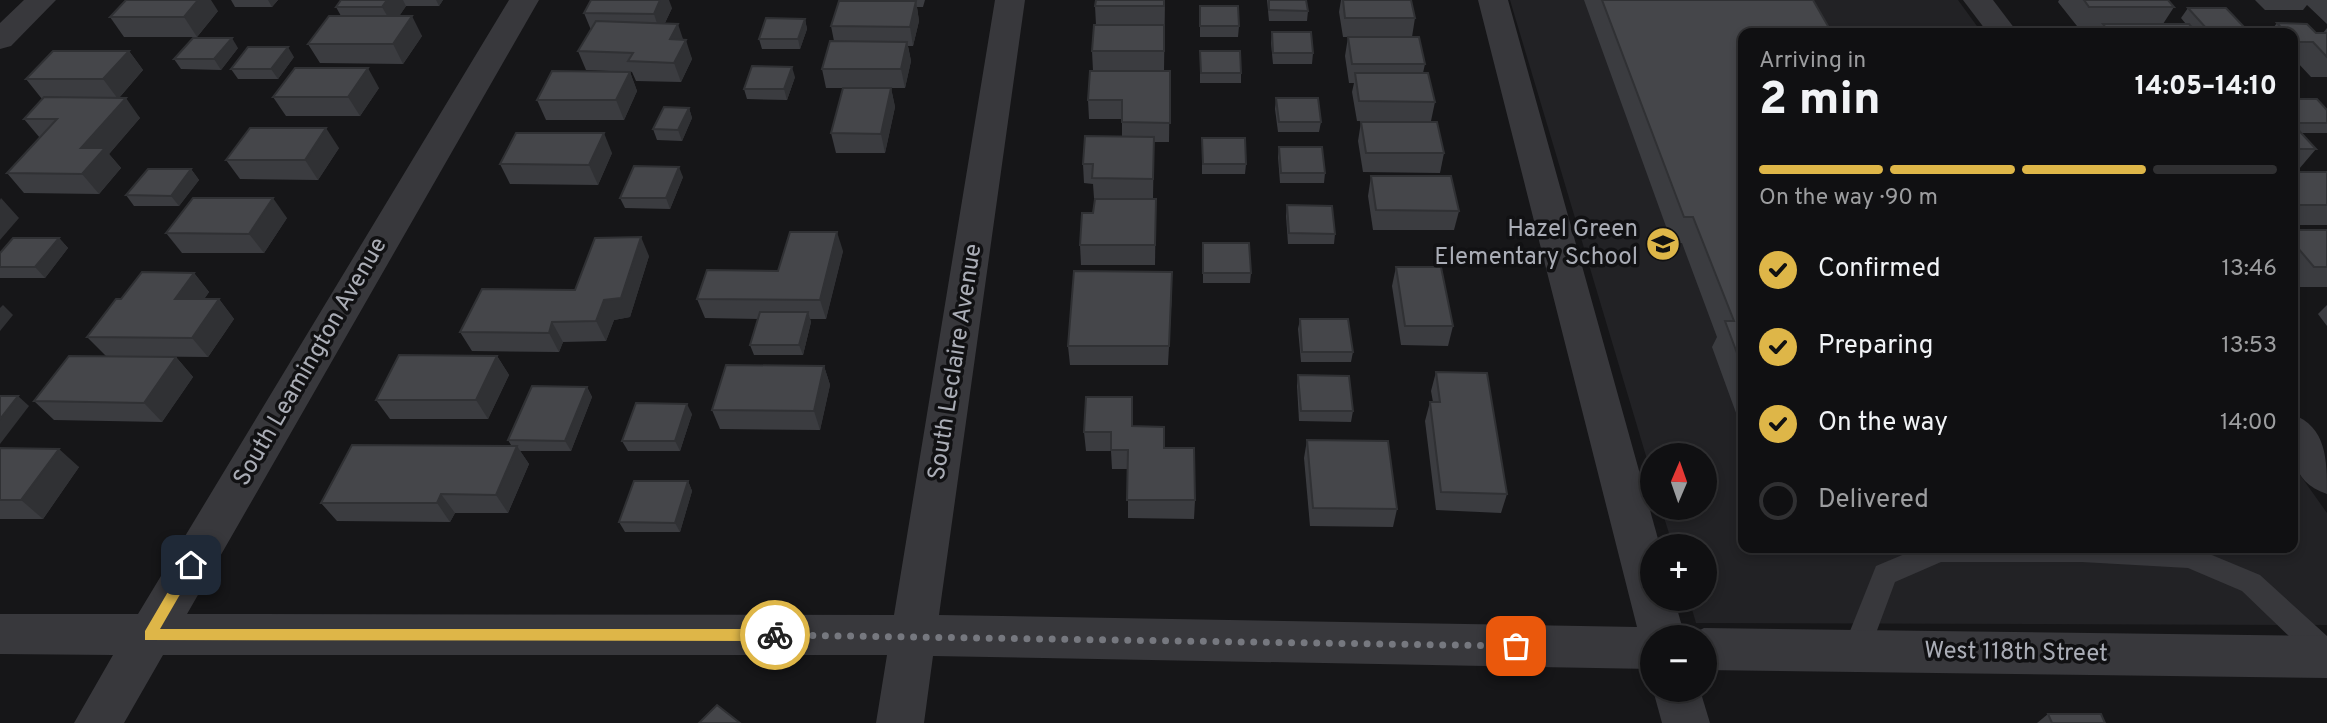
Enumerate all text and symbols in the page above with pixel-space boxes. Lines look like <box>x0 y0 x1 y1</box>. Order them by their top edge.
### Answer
text: Arriving in <box>1759 47 1866 76</box>
text: 14:05–14:10 <box>2135 71 2277 104</box>
text: 2 min <box>1759 72 1881 131</box>
text: On the way · 90 m <box>1759 184 1938 213</box>
place label: Hazel Green Elementary School <box>1434 215 1638 273</box>
school or university icon: Hazel Green Elementary School <box>1644 225 1682 263</box>
street label: South Leamington Avenue <box>227 232 395 492</box>
street label: South Leclaire Avenue <box>922 242 990 482</box>
icon: check <box>1759 251 1797 289</box>
text: Confirmed <box>1818 253 1941 286</box>
text: 13:46 <box>2221 255 2277 284</box>
icon: check <box>1759 328 1797 366</box>
text: Preparing <box>1818 330 1933 363</box>
text: 13:53 <box>2221 332 2277 361</box>
icon: check <box>1759 405 1797 443</box>
text: On the way <box>1818 407 1948 440</box>
text: 14:00 <box>2220 409 2277 438</box>
north arrow <box>1640 443 1717 520</box>
map controls <box>1640 443 1717 702</box>
text: Delivered <box>1818 484 1929 517</box>
button: + <box>1640 534 1717 611</box>
pin <box>161 535 221 595</box>
icon: home <box>172 546 210 584</box>
courier <box>740 600 810 670</box>
icon: bike <box>756 616 794 654</box>
pin <box>1486 616 1546 676</box>
button: − <box>1640 625 1717 702</box>
icon: bag <box>1497 627 1535 665</box>
street label: West 118th Street <box>1924 636 2108 670</box>

